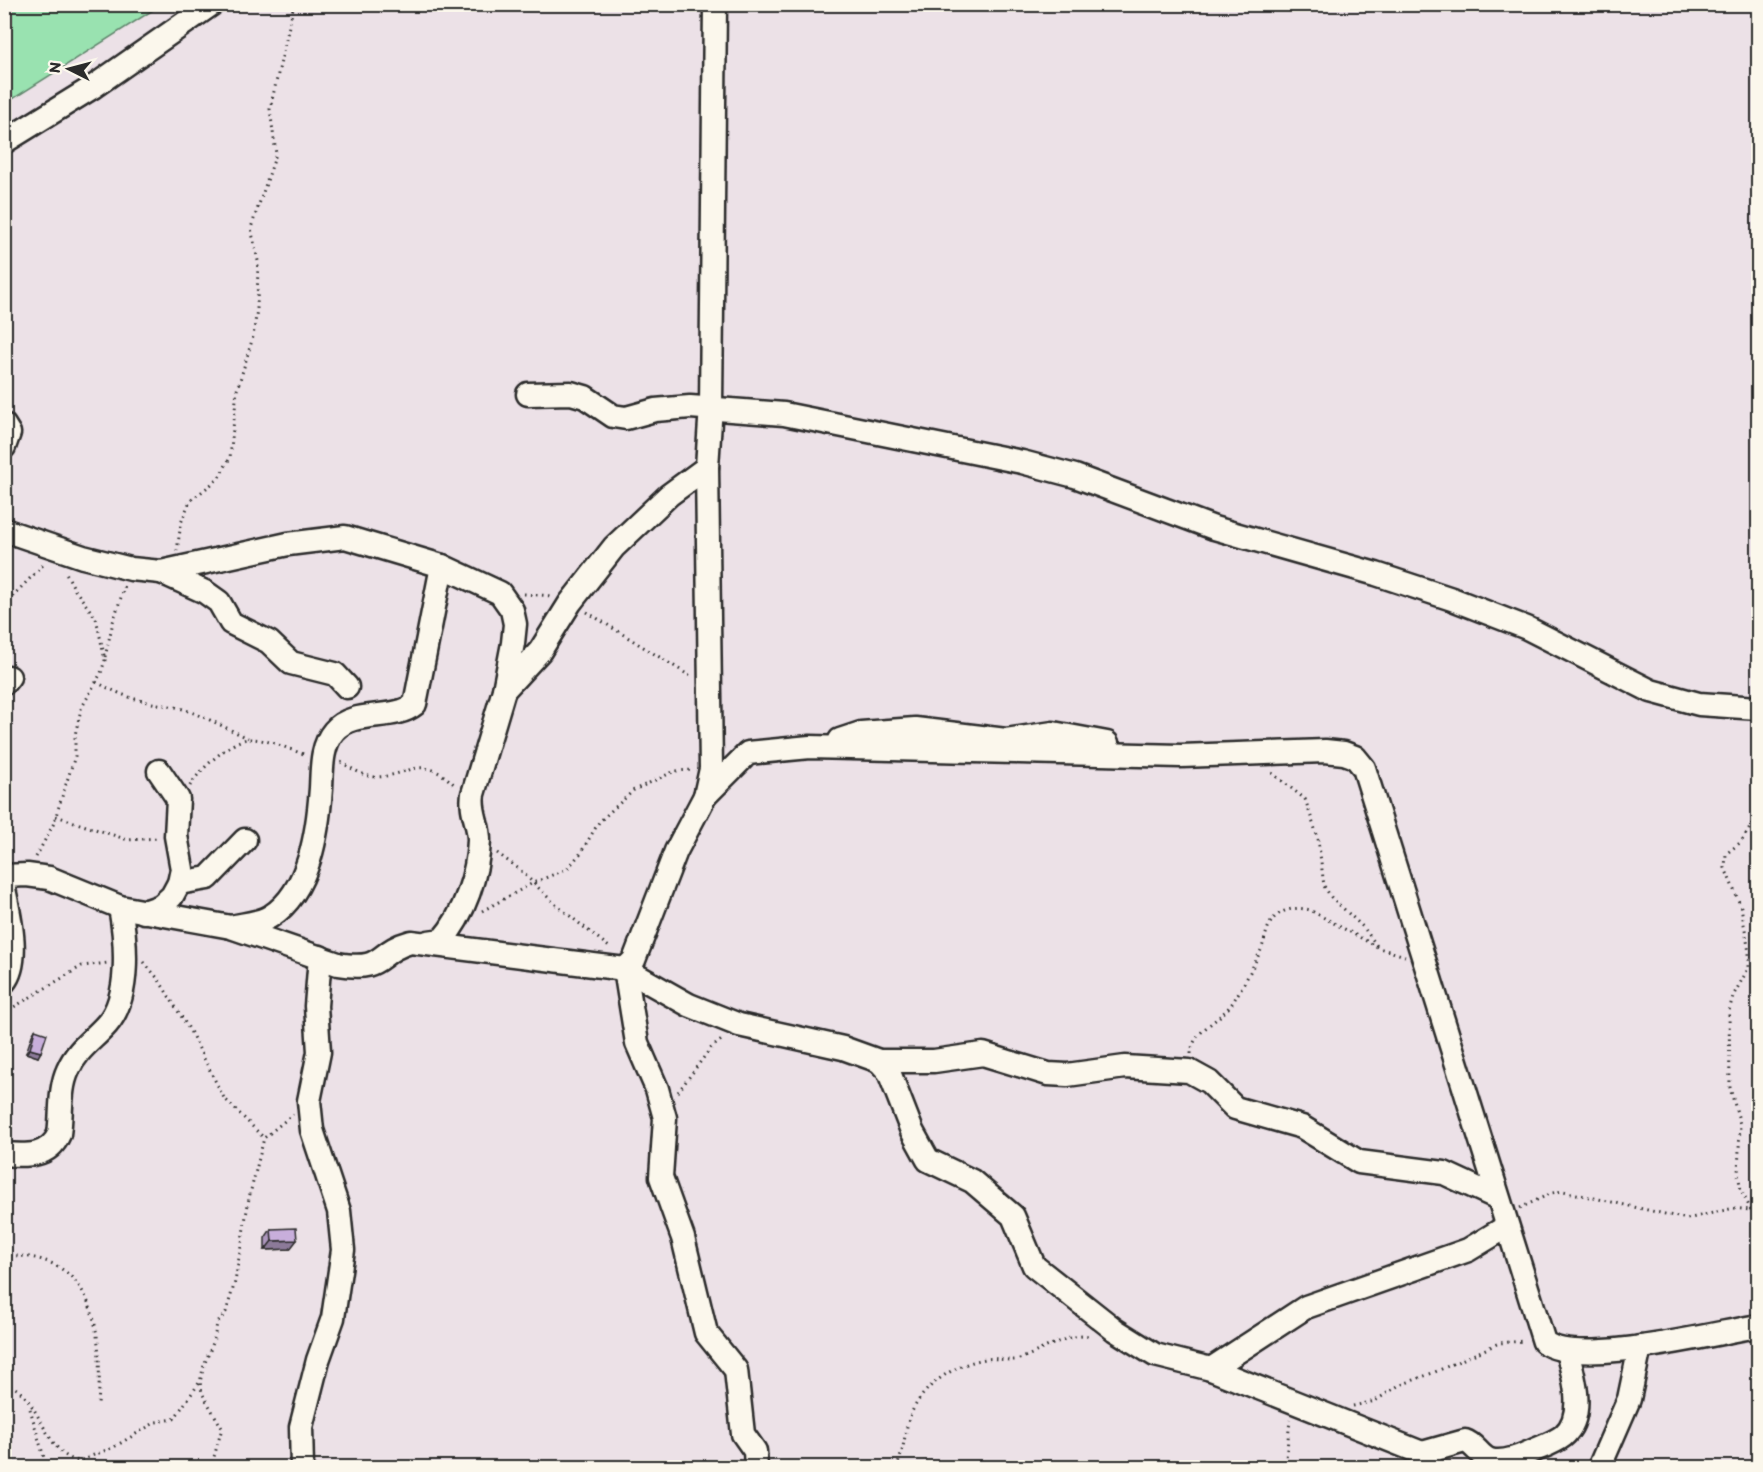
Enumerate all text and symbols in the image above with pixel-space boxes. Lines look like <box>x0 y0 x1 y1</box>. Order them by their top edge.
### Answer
north arrow <box>39 39 99 99</box>
text: N <box>45 61 65 74</box>

